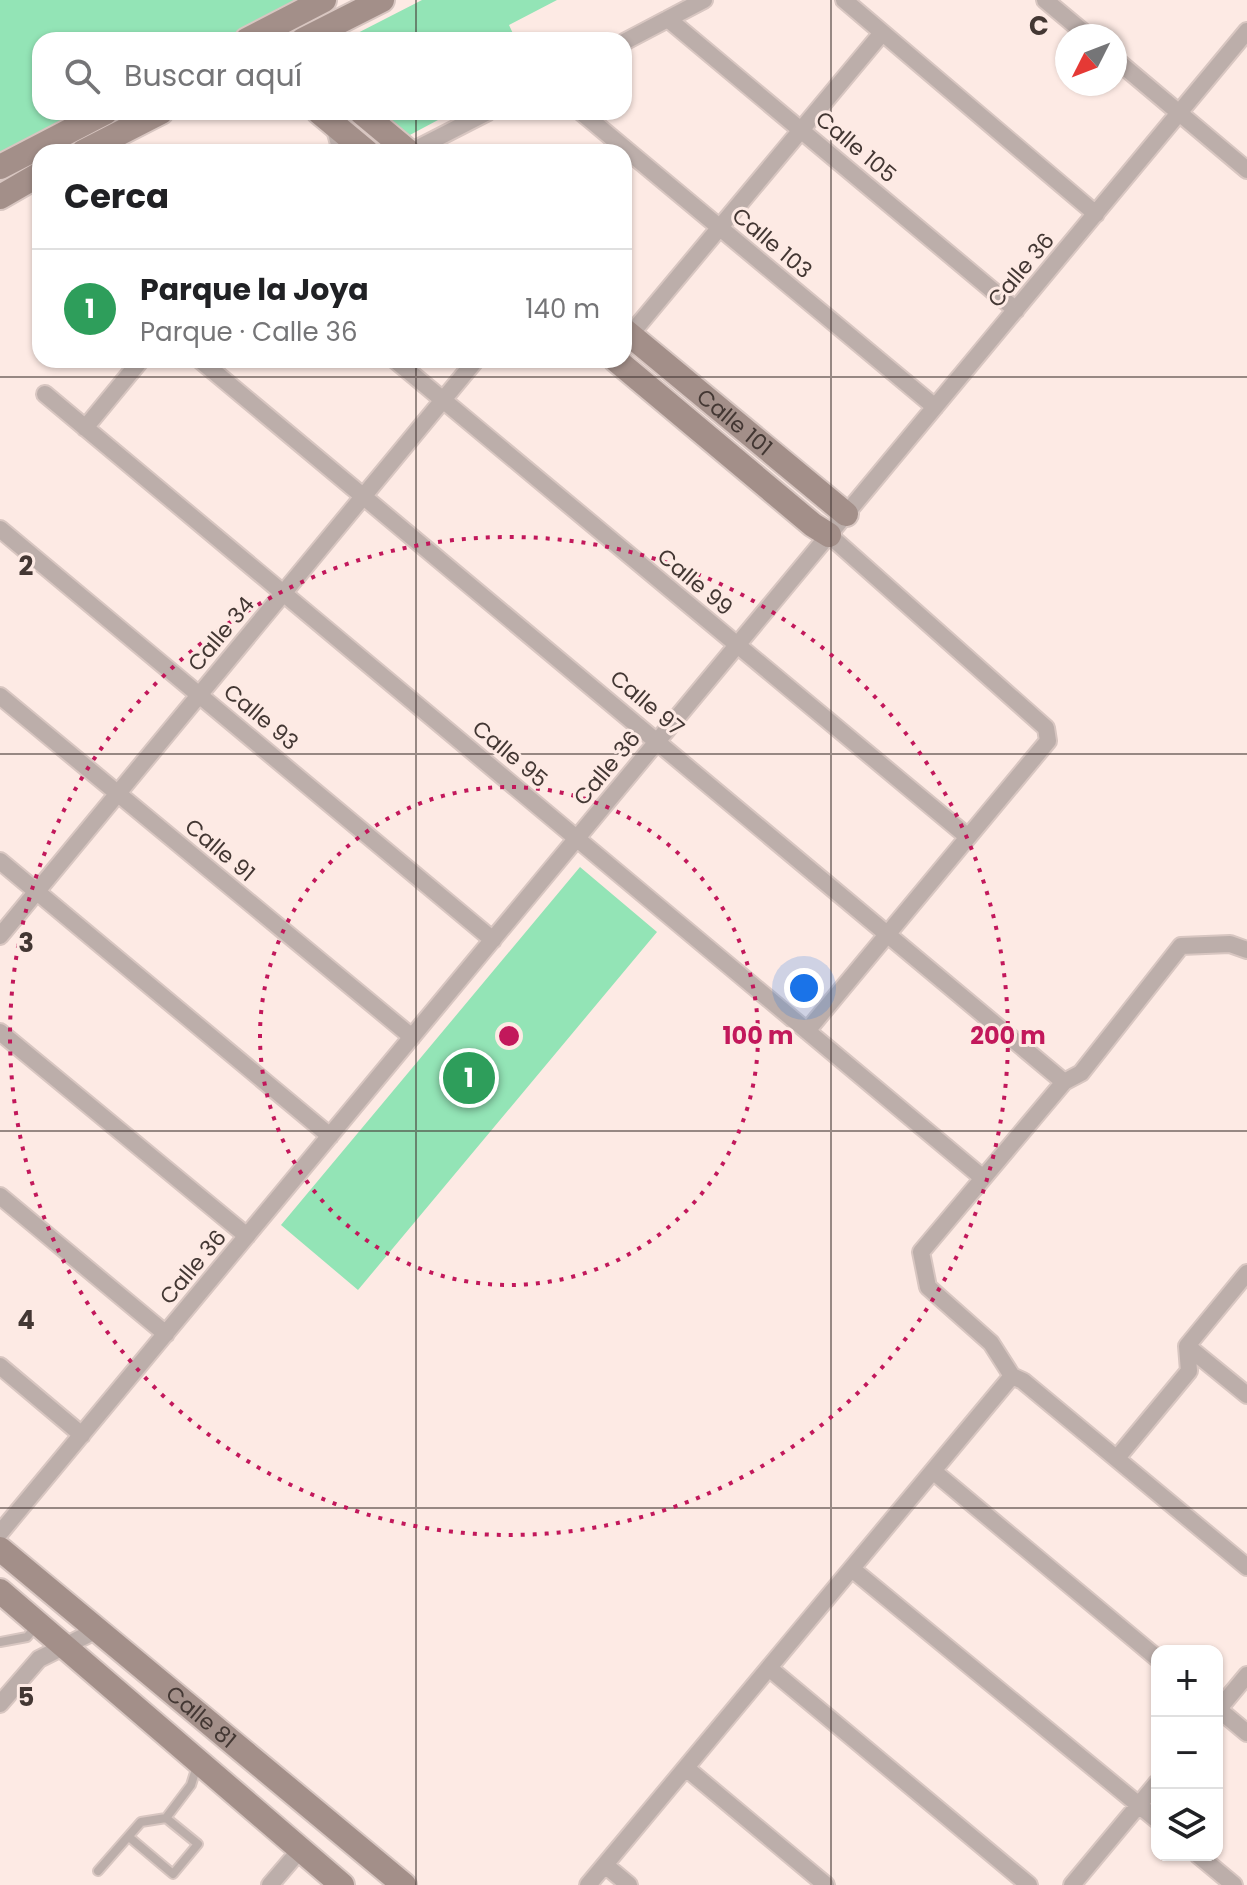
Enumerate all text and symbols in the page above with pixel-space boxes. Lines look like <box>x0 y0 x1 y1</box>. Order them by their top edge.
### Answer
text: C <box>1029 8 1049 44</box>
north arrow <box>1055 24 1127 96</box>
search box <box>32 32 632 120</box>
icon: search <box>60 54 104 98</box>
text: Buscar aquí <box>124 54 302 97</box>
street label: Calle 105 <box>809 104 903 190</box>
text: Cerca <box>64 172 169 220</box>
street label: Calle 103 <box>725 200 819 286</box>
street label: Calle 36 <box>980 226 1062 314</box>
text: Parque la Joya <box>140 268 369 311</box>
text: 1 <box>85 291 95 327</box>
text: 140 m <box>525 291 600 327</box>
text: Parque · Calle 36 <box>140 314 357 350</box>
street label: Calle 101 <box>690 381 779 463</box>
street label: Calle 99 <box>651 541 739 623</box>
text: 2 <box>19 548 34 584</box>
street label: Calle 34 <box>181 590 262 678</box>
street label: Calle 97 <box>603 663 691 743</box>
street label: Calle 93 <box>217 677 305 757</box>
street label: Calle 95 <box>466 713 554 795</box>
street label: Calle 36 <box>566 724 648 812</box>
street label: Calle 91 <box>178 811 262 889</box>
text: 3 <box>18 925 34 961</box>
your location <box>784 968 824 1008</box>
text: 100 m <box>723 1019 793 1052</box>
text: 200 m <box>970 1019 1046 1052</box>
centre of rings <box>495 1022 523 1050</box>
pin: 1 <box>443 1048 495 1108</box>
street label: Calle 36 <box>152 1223 234 1311</box>
text: 4 <box>17 1302 35 1338</box>
map controls <box>1151 1645 1223 1861</box>
button: + <box>1151 1645 1223 1717</box>
street label: Calle 81 <box>160 1678 243 1755</box>
text: 5 <box>18 1679 34 1715</box>
button: − <box>1151 1717 1223 1789</box>
button: layers <box>1151 1789 1223 1861</box>

